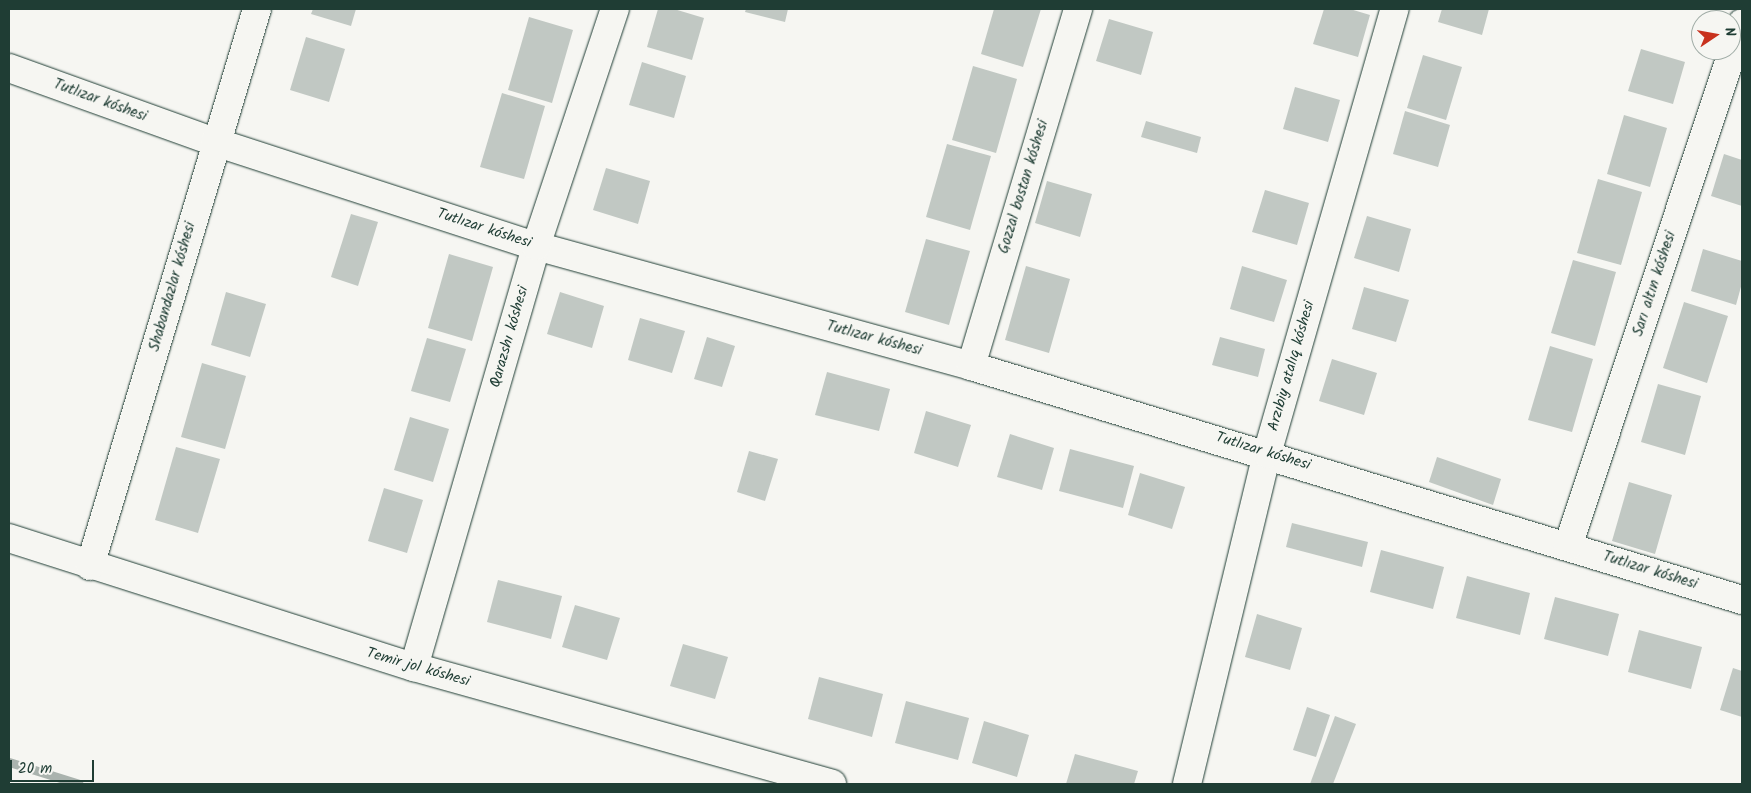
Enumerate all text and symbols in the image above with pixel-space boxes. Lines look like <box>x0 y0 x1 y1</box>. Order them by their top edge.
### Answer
north arrow <box>1691 10 1741 60</box>
text: N <box>1718 25 1741 39</box>
street label: Tutlızar kóshesi <box>51 76 149 126</box>
street label: Gozzal bostan kóshesi <box>995 118 1053 256</box>
street label: Tutlızar kóshesi <box>435 205 533 253</box>
street label: Shabandazlar kóshesi <box>146 220 200 354</box>
street label: Sarı altın kóshesi <box>1630 229 1680 339</box>
street label: Qarazshı kóshesi <box>487 284 533 390</box>
street label: Arzıbiy atalıq kóshesi <box>1265 299 1319 433</box>
street label: Tutlızar kóshesi <box>824 318 924 360</box>
street label: Tutlızar kóshesi <box>1213 429 1313 475</box>
street label: Tutlızar kóshesi <box>1600 548 1700 594</box>
street label: Temir jol kóshesi <box>364 645 472 691</box>
scale bar <box>12 750 96 782</box>
text: 20 m <box>18 757 52 781</box>

